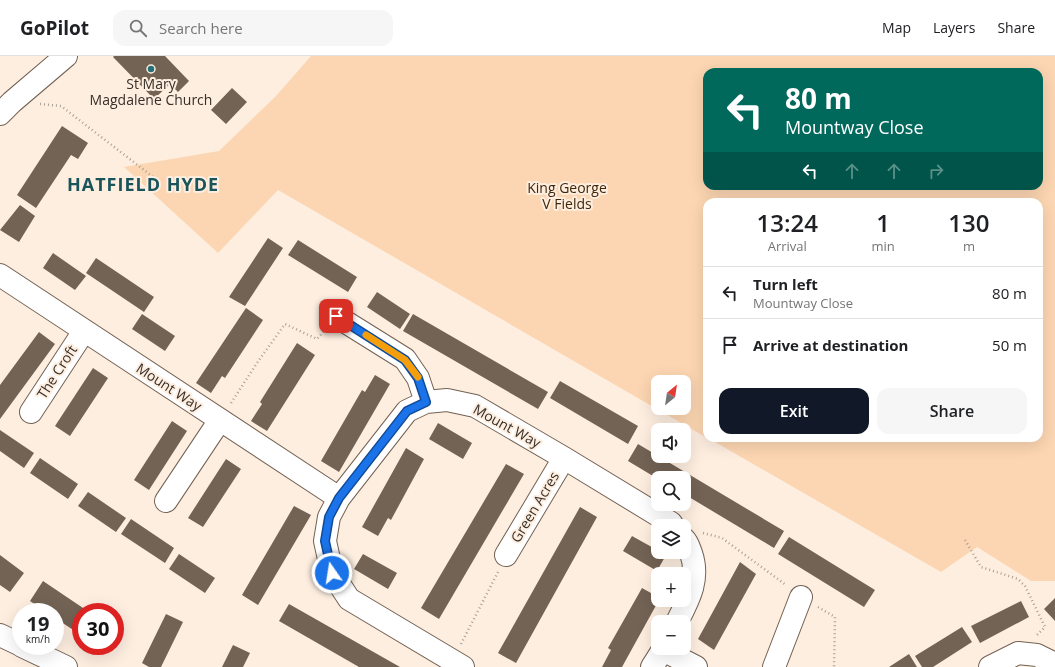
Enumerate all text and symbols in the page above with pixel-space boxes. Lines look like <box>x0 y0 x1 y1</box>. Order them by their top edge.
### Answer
search box <box>113 10 393 46</box>
text: GoPilot <box>20 15 89 41</box>
icon: search <box>127 17 149 39</box>
text: Search here <box>159 18 243 38</box>
text: Map <box>882 18 911 37</box>
text: Layers <box>933 18 975 37</box>
text: Share <box>997 18 1035 37</box>
marker: St Mary Magdalene Church <box>146 64 156 74</box>
place label: St Mary Magdalene Church <box>90 74 212 109</box>
text: 80 m <box>785 79 852 117</box>
icon: left <box>719 84 771 136</box>
text: Mountway Close <box>785 115 924 139</box>
icon: left <box>799 160 821 182</box>
icon: ahead <box>841 160 863 182</box>
icon: ahead <box>883 160 905 182</box>
icon: right <box>925 160 947 182</box>
district label: HATFIELD HYDE <box>67 172 219 196</box>
park label: King George V Fields <box>527 178 607 213</box>
text: 13:24 <box>757 206 818 239</box>
text: 1 <box>876 206 890 239</box>
text: 130 <box>948 206 989 239</box>
text: Arrival <box>768 237 807 255</box>
text: min <box>872 237 895 255</box>
text: m <box>963 237 975 255</box>
text: Turn left <box>753 274 818 294</box>
icon: left <box>719 282 741 304</box>
text: 80 m <box>992 283 1027 303</box>
text: Mountway Close <box>753 294 853 312</box>
pin <box>319 299 353 333</box>
icon: arrive <box>325 305 347 327</box>
icon: arrive <box>719 334 741 356</box>
text: Arrive at destination <box>753 335 908 355</box>
text: 50 m <box>992 335 1027 355</box>
street label: The Croft <box>32 341 81 402</box>
street label: Mount Way <box>133 358 207 415</box>
north arrow <box>651 375 691 415</box>
map controls <box>651 375 691 655</box>
button: Exit <box>719 388 869 434</box>
button: Share <box>877 388 1027 434</box>
street label: Mount Way <box>470 399 545 452</box>
button: sound <box>651 423 691 463</box>
street label: Green Acres <box>506 467 563 546</box>
button: search <box>651 471 691 511</box>
button: layers <box>651 519 691 559</box>
position arrow <box>311 552 353 594</box>
button: + <box>651 567 691 607</box>
speed limit sign: 30 <box>72 603 124 655</box>
text: 19 <box>27 610 49 637</box>
button: − <box>651 615 691 655</box>
text: km/h <box>26 632 50 646</box>

